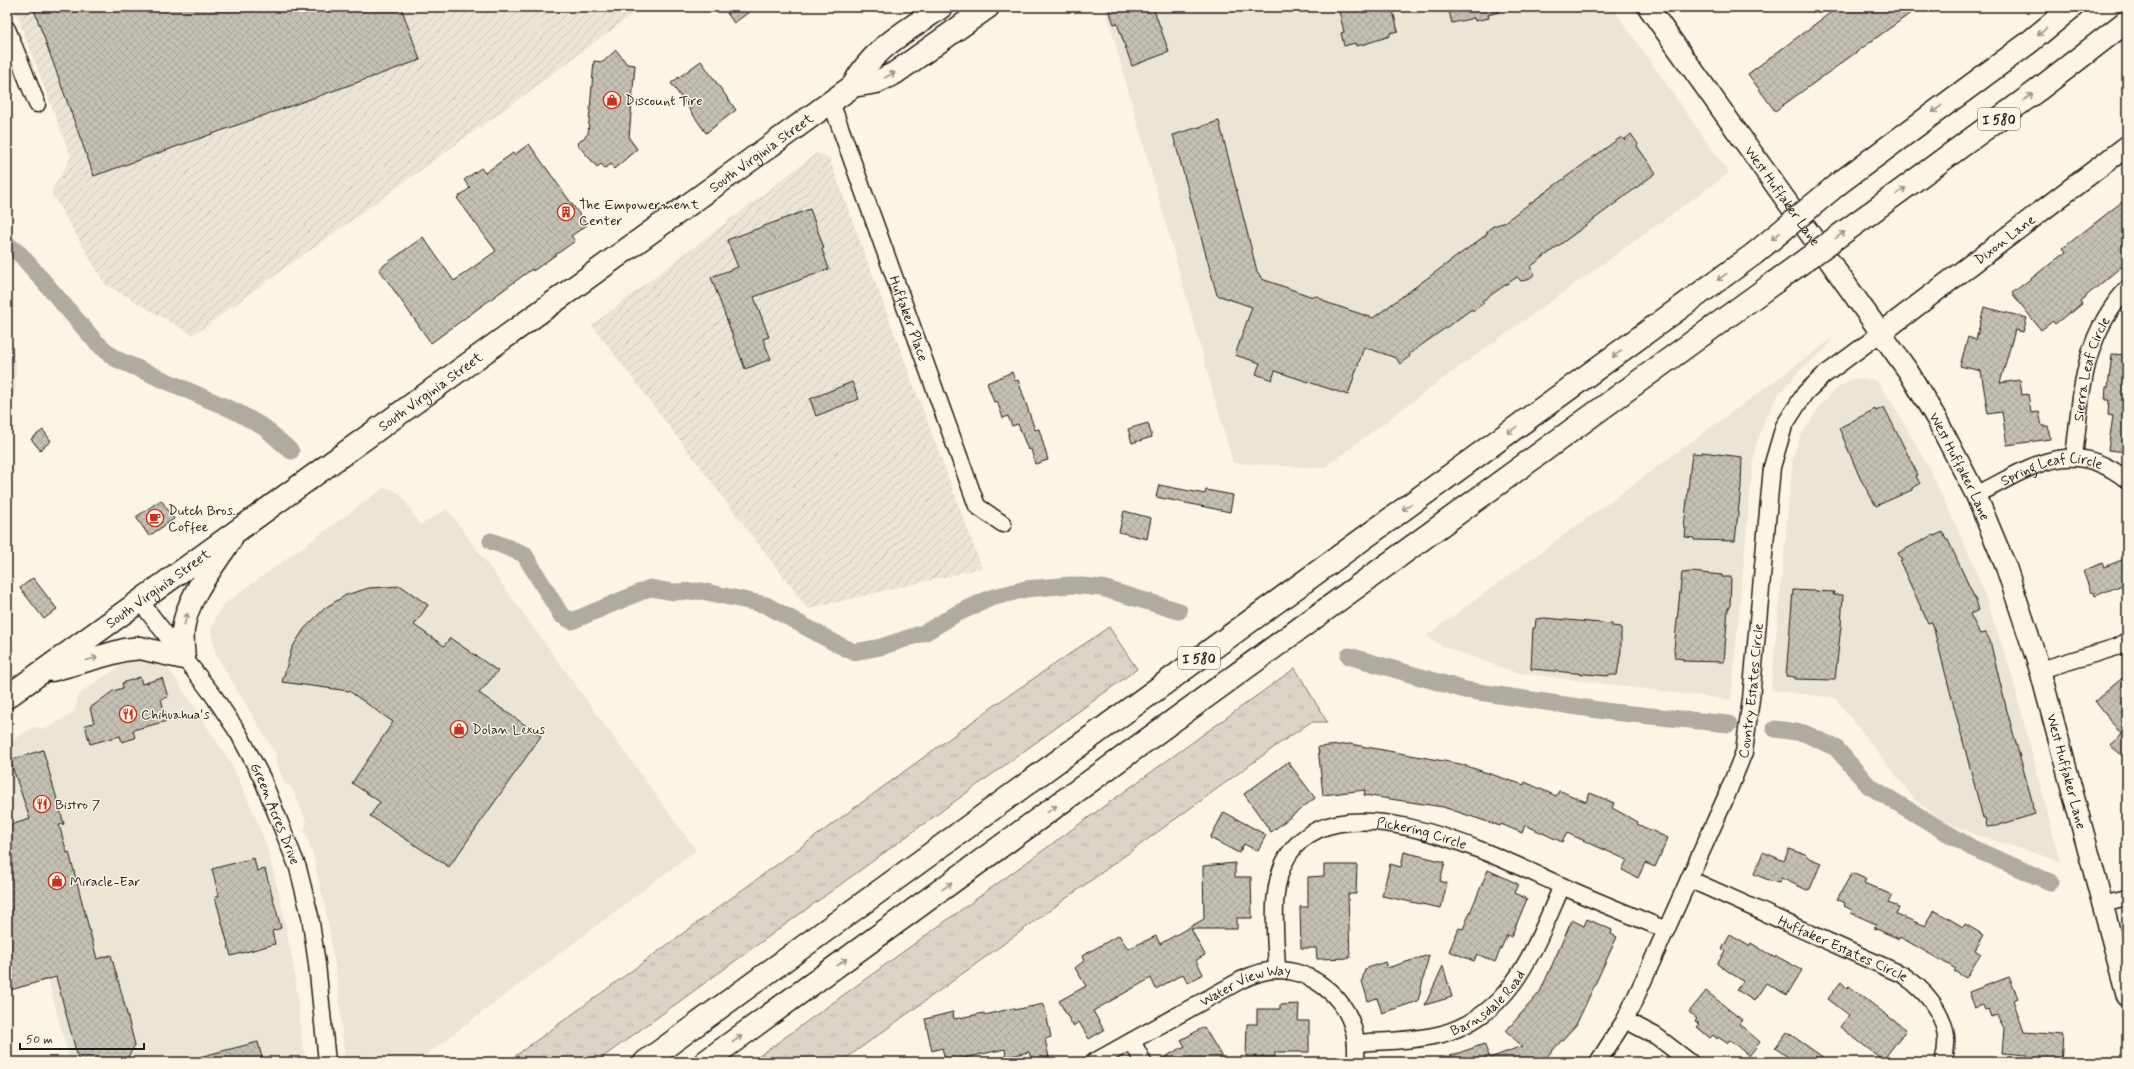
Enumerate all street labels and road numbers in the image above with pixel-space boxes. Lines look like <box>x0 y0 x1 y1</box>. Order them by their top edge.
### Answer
road number: I 580 <box>1978 108 2020 130</box>
street label: South Virginia Street <box>706 109 818 197</box>
street label: West Huffaker Lane <box>1740 143 1824 250</box>
street label: Dixon Lane <box>1971 211 2039 269</box>
street label: Huffaker Place <box>885 273 932 364</box>
street label: Sierra Leaf Circle <box>2070 314 2114 422</box>
street label: South Virginia Street <box>375 348 487 436</box>
street label: West Huffaker Lane <box>1925 410 1994 523</box>
street label: Spring Leaf Circle <box>1998 450 2106 491</box>
street label: South Virginia Street <box>103 545 215 633</box>
street label: Country Estates Circle <box>1734 622 1768 761</box>
road number: I 580 <box>1178 647 1220 669</box>
street label: West Huffaker Lane <box>2042 712 2090 831</box>
street label: Green Acres Drive <box>246 760 304 868</box>
street label: Pickering Circle <box>1376 814 1469 854</box>
street label: Huffaker Estates Circle <box>1775 912 1912 986</box>
street label: Water View Way <box>1197 962 1292 1011</box>
street label: Barnsdale Road <box>1448 967 1530 1040</box>

